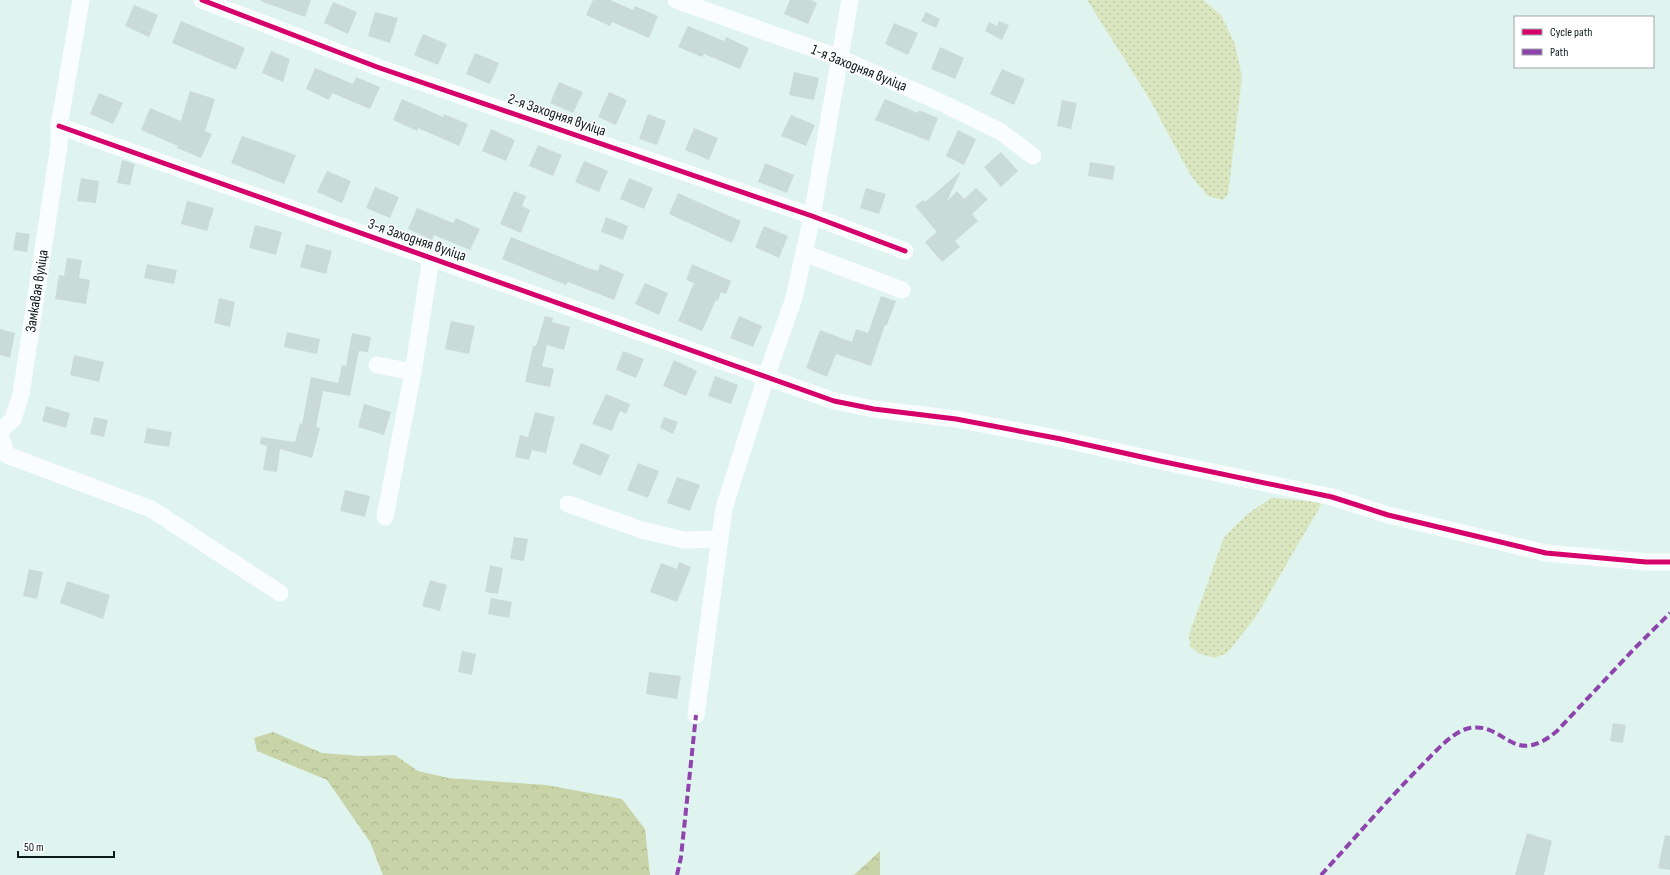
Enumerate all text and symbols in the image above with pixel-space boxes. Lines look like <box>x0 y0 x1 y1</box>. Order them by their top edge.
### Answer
legend <box>1514 16 1654 68</box>
text: Cycle path <box>1550 25 1592 40</box>
street label: 1-я Заходняя вуліца <box>808 40 910 96</box>
text: Path <box>1550 45 1568 60</box>
street label: 2-я Заходняя вуліца <box>505 89 609 141</box>
street label: 3-я Заходняя вуліца <box>365 214 469 266</box>
street label: Замкавая вуліца <box>21 248 53 334</box>
scale bar <box>18 833 114 859</box>
text: 50 m <box>24 840 44 855</box>

